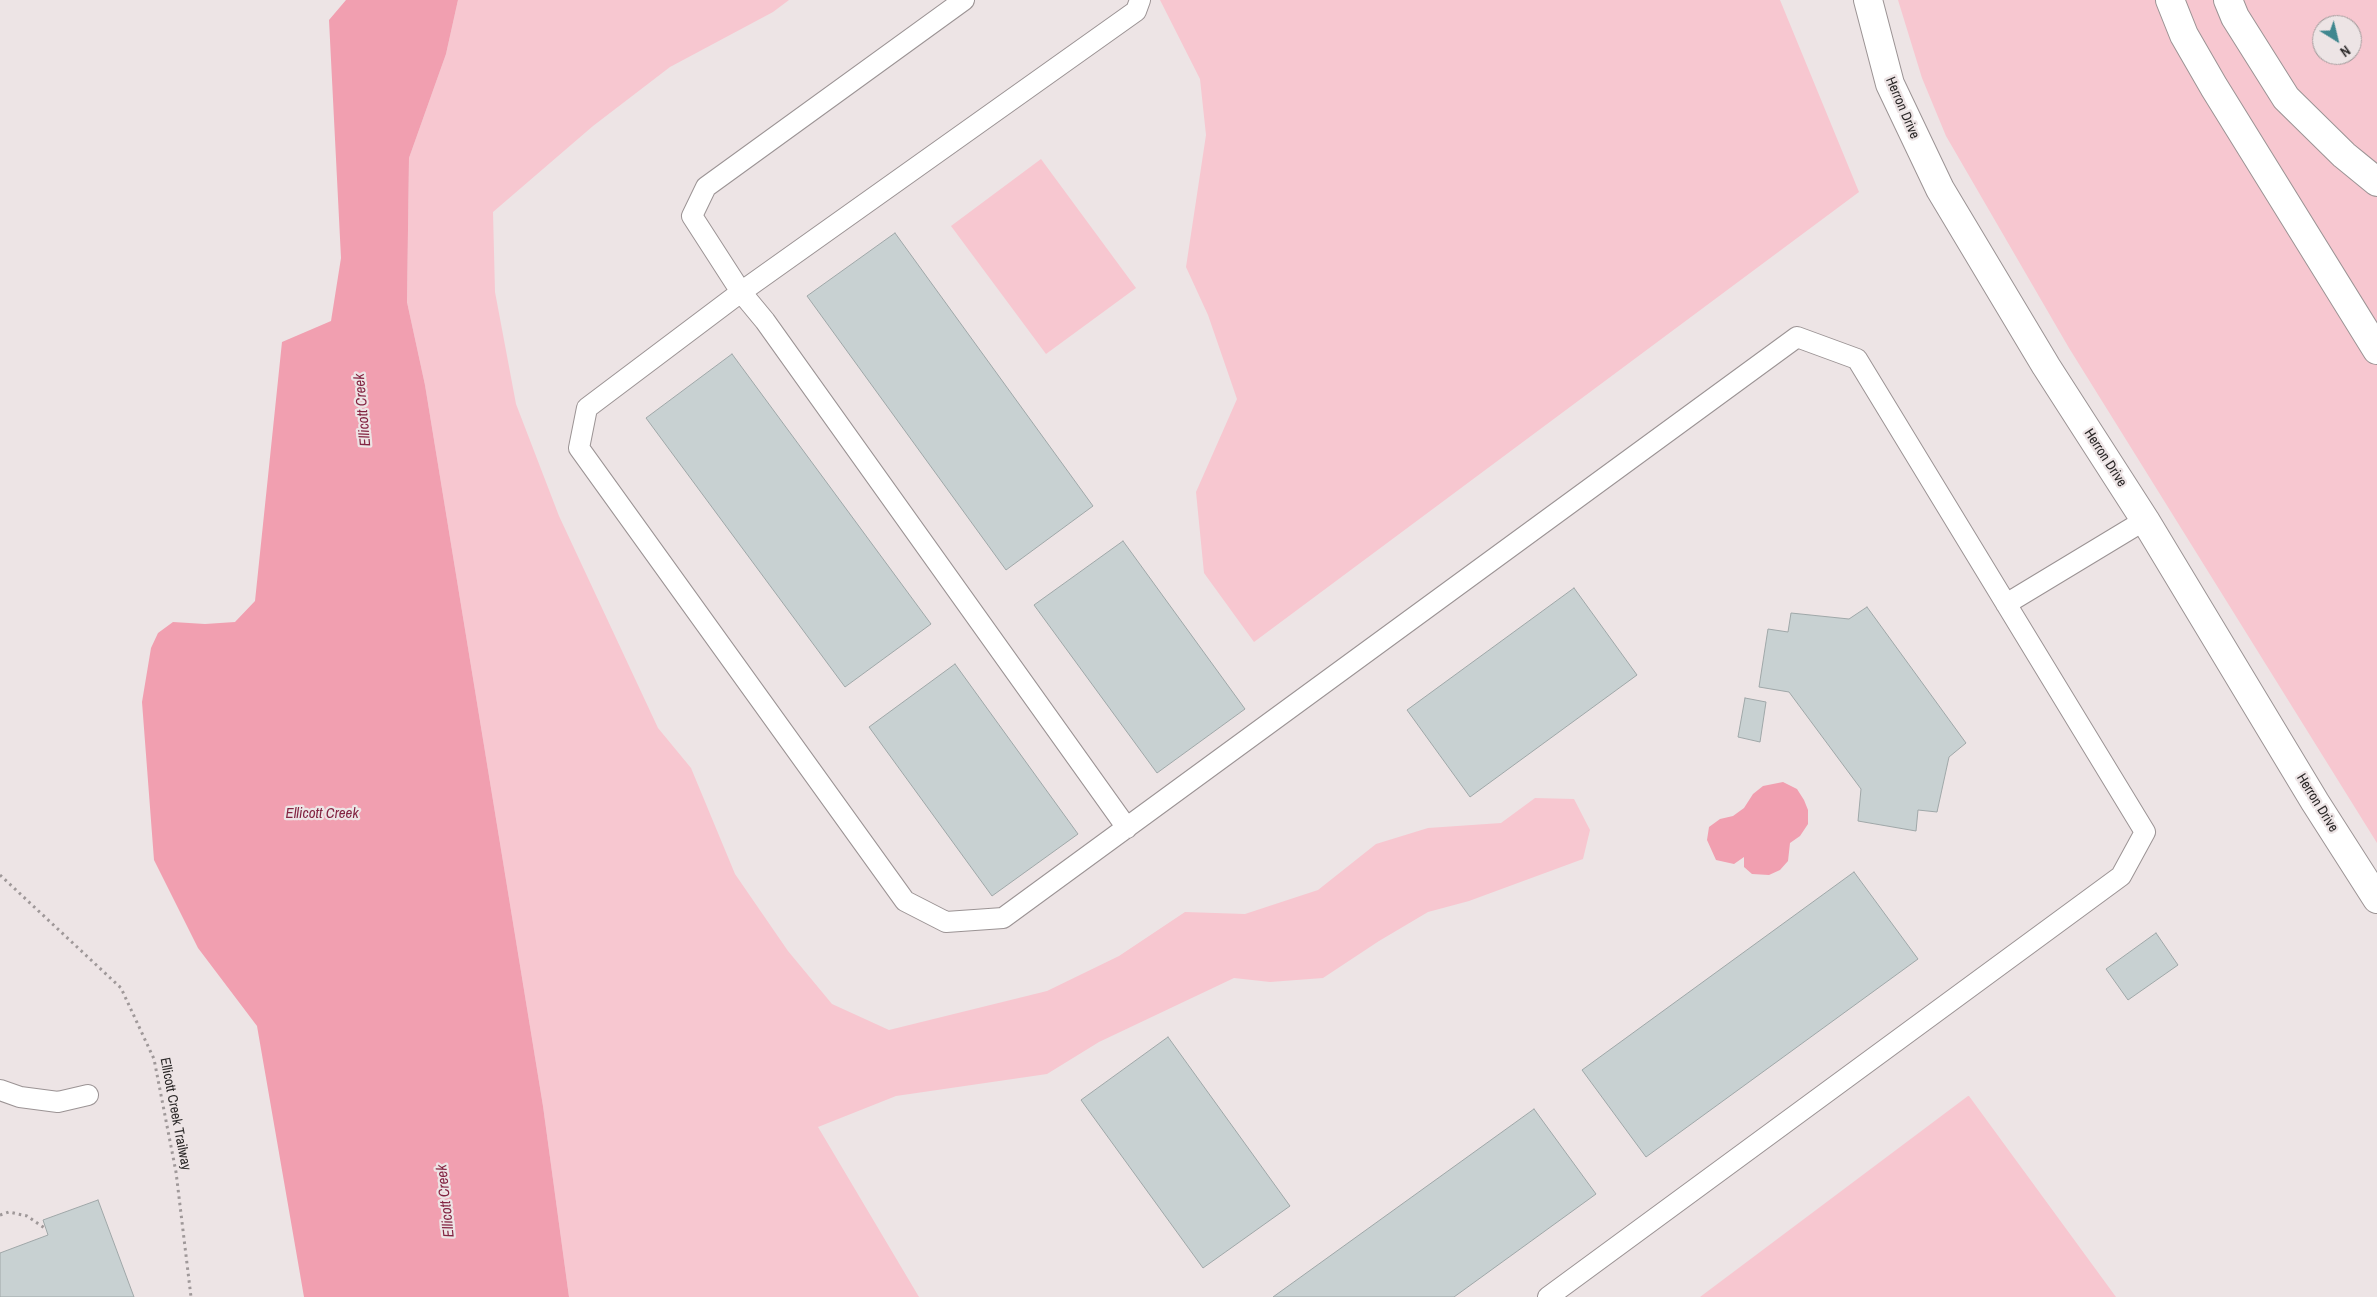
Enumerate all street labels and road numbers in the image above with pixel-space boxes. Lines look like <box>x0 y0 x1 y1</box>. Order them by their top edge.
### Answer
street label: Herron Drive <box>1881 74 1923 142</box>
street label: Herron Drive <box>2080 426 2130 490</box>
street label: Herron Drive <box>2292 771 2342 835</box>
street label: Ellicott Creek Trailway <box>156 1056 194 1172</box>

